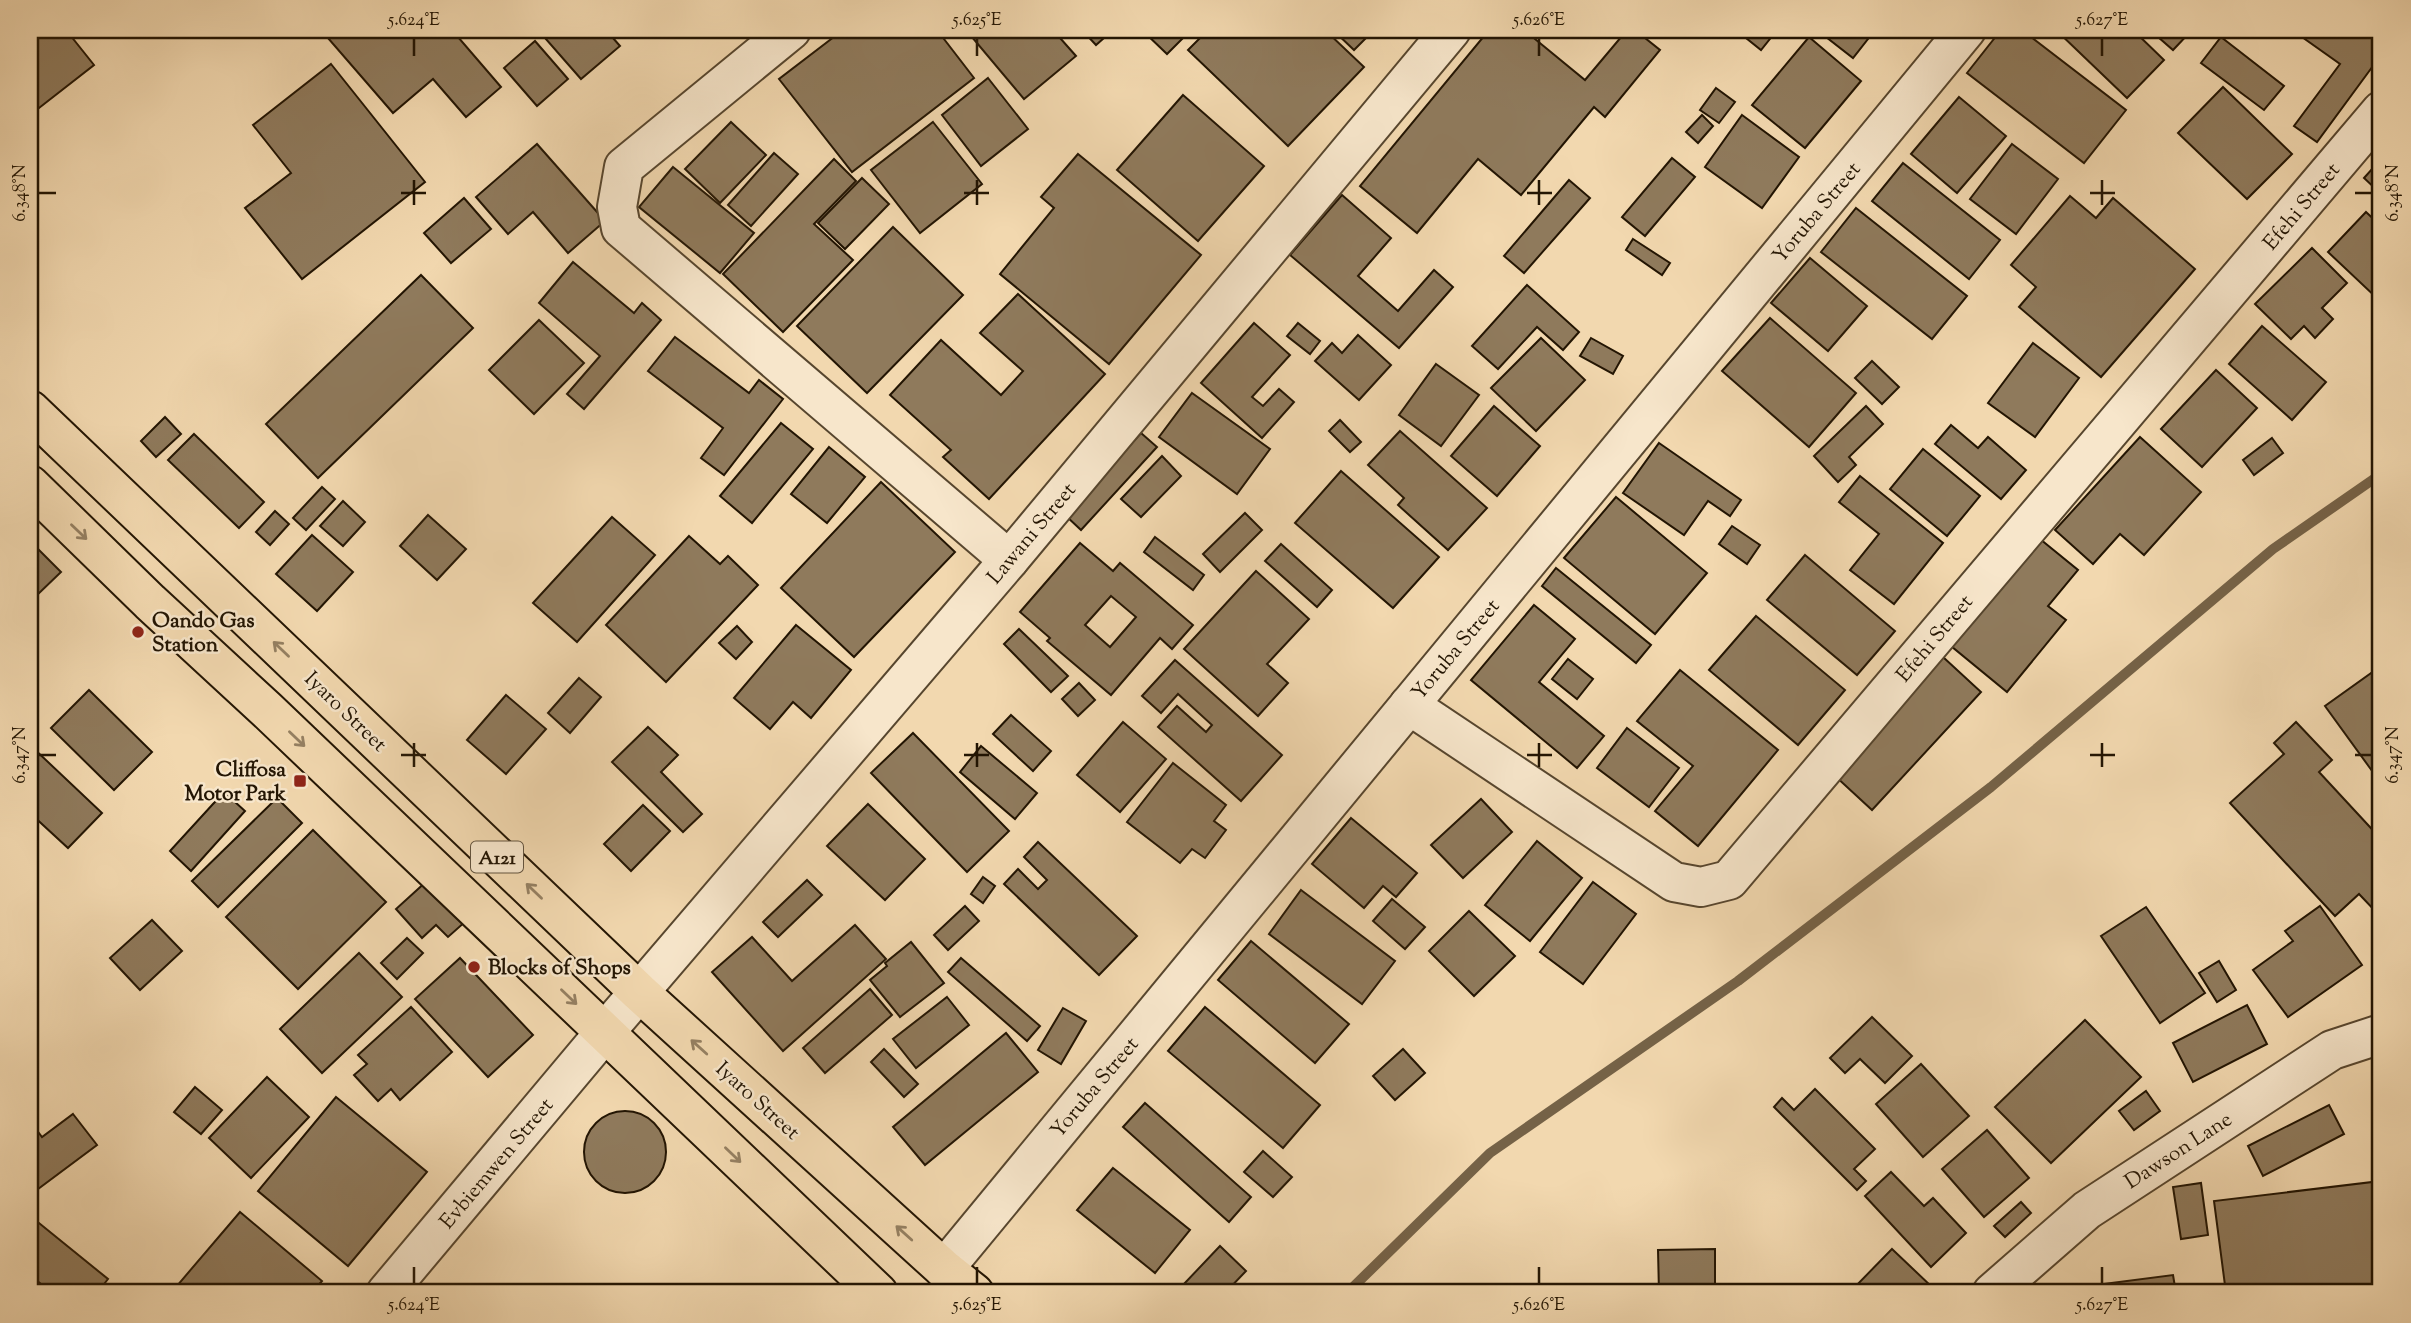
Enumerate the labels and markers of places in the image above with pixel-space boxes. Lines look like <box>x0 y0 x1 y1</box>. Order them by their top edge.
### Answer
place label: Oando Gas Station <box>152 607 255 661</box>
marker: Oando Gas Station <box>130 624 146 640</box>
place label: Cliffosa Motor Park <box>184 756 287 810</box>
marker: Cliffosa Motor Park <box>292 773 308 789</box>
place label: Blocks of Shops <box>488 954 631 984</box>
marker: Blocks of Shops <box>466 959 482 975</box>

